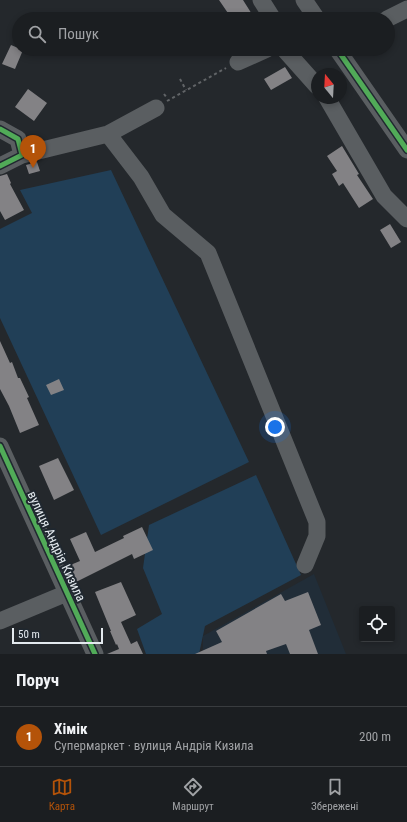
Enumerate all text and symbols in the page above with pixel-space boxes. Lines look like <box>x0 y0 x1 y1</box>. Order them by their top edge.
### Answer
search box <box>12 12 395 56</box>
icon: search <box>26 23 48 45</box>
text: Пошук <box>58 25 99 43</box>
north arrow <box>311 68 347 104</box>
pin: 1 <box>20 135 46 168</box>
your location <box>265 417 285 437</box>
street label: вулиця Андрія Кизила <box>24 489 89 604</box>
map controls <box>359 606 395 642</box>
button: locate <box>359 606 395 642</box>
scale bar <box>12 626 103 645</box>
text: 50 m <box>18 628 40 641</box>
text: Поруч <box>16 670 59 690</box>
text: Хімік <box>54 720 87 738</box>
text: 1 <box>26 729 32 744</box>
text: 200 m <box>359 729 391 744</box>
text: Супермаркет · вулиця Андрія Кизила <box>54 738 254 753</box>
tab: Карта <box>49 776 75 813</box>
tab: Маршрут <box>172 776 214 813</box>
tab: Збережені <box>311 776 358 813</box>

